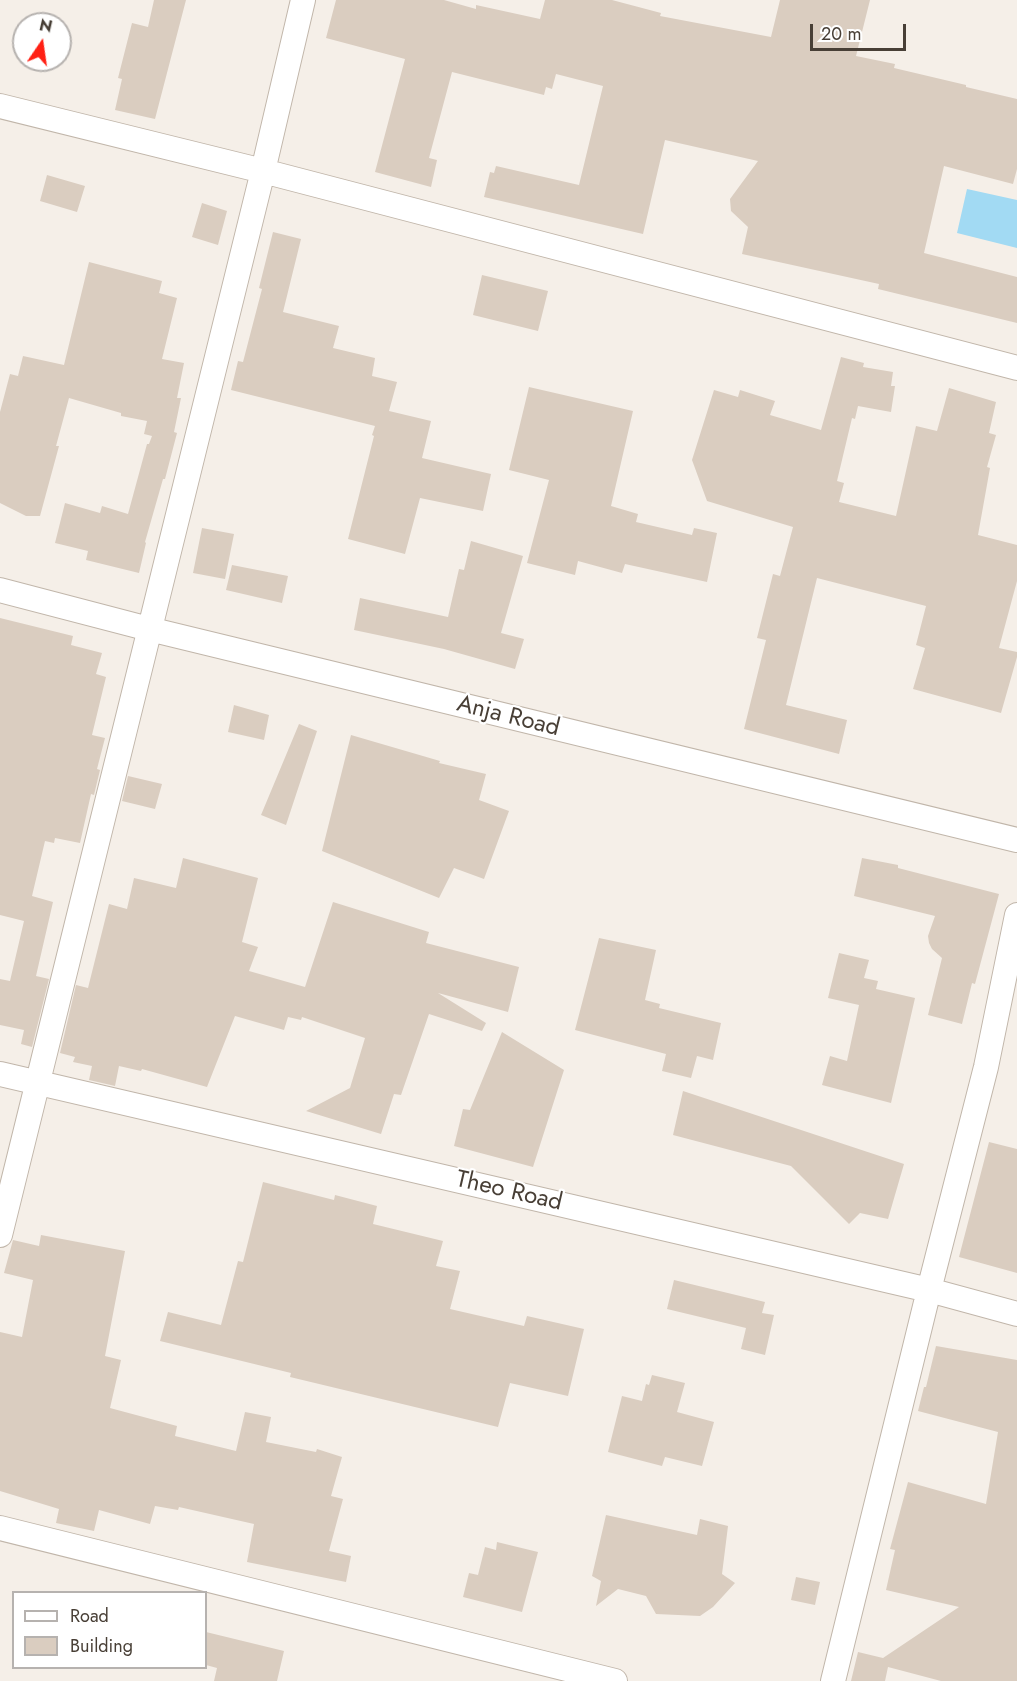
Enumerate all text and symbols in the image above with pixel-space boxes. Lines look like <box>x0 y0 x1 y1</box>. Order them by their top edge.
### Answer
north arrow <box>12 12 72 72</box>
scale bar <box>813 12 909 50</box>
text: N <box>37 13 54 39</box>
text: 20 m <box>821 21 861 47</box>
street label: Anja Road <box>454 690 562 744</box>
street label: Theo Road <box>453 1166 565 1218</box>
legend <box>12 1591 207 1669</box>
text: Road <box>70 1603 109 1629</box>
text: Building <box>70 1633 133 1659</box>

